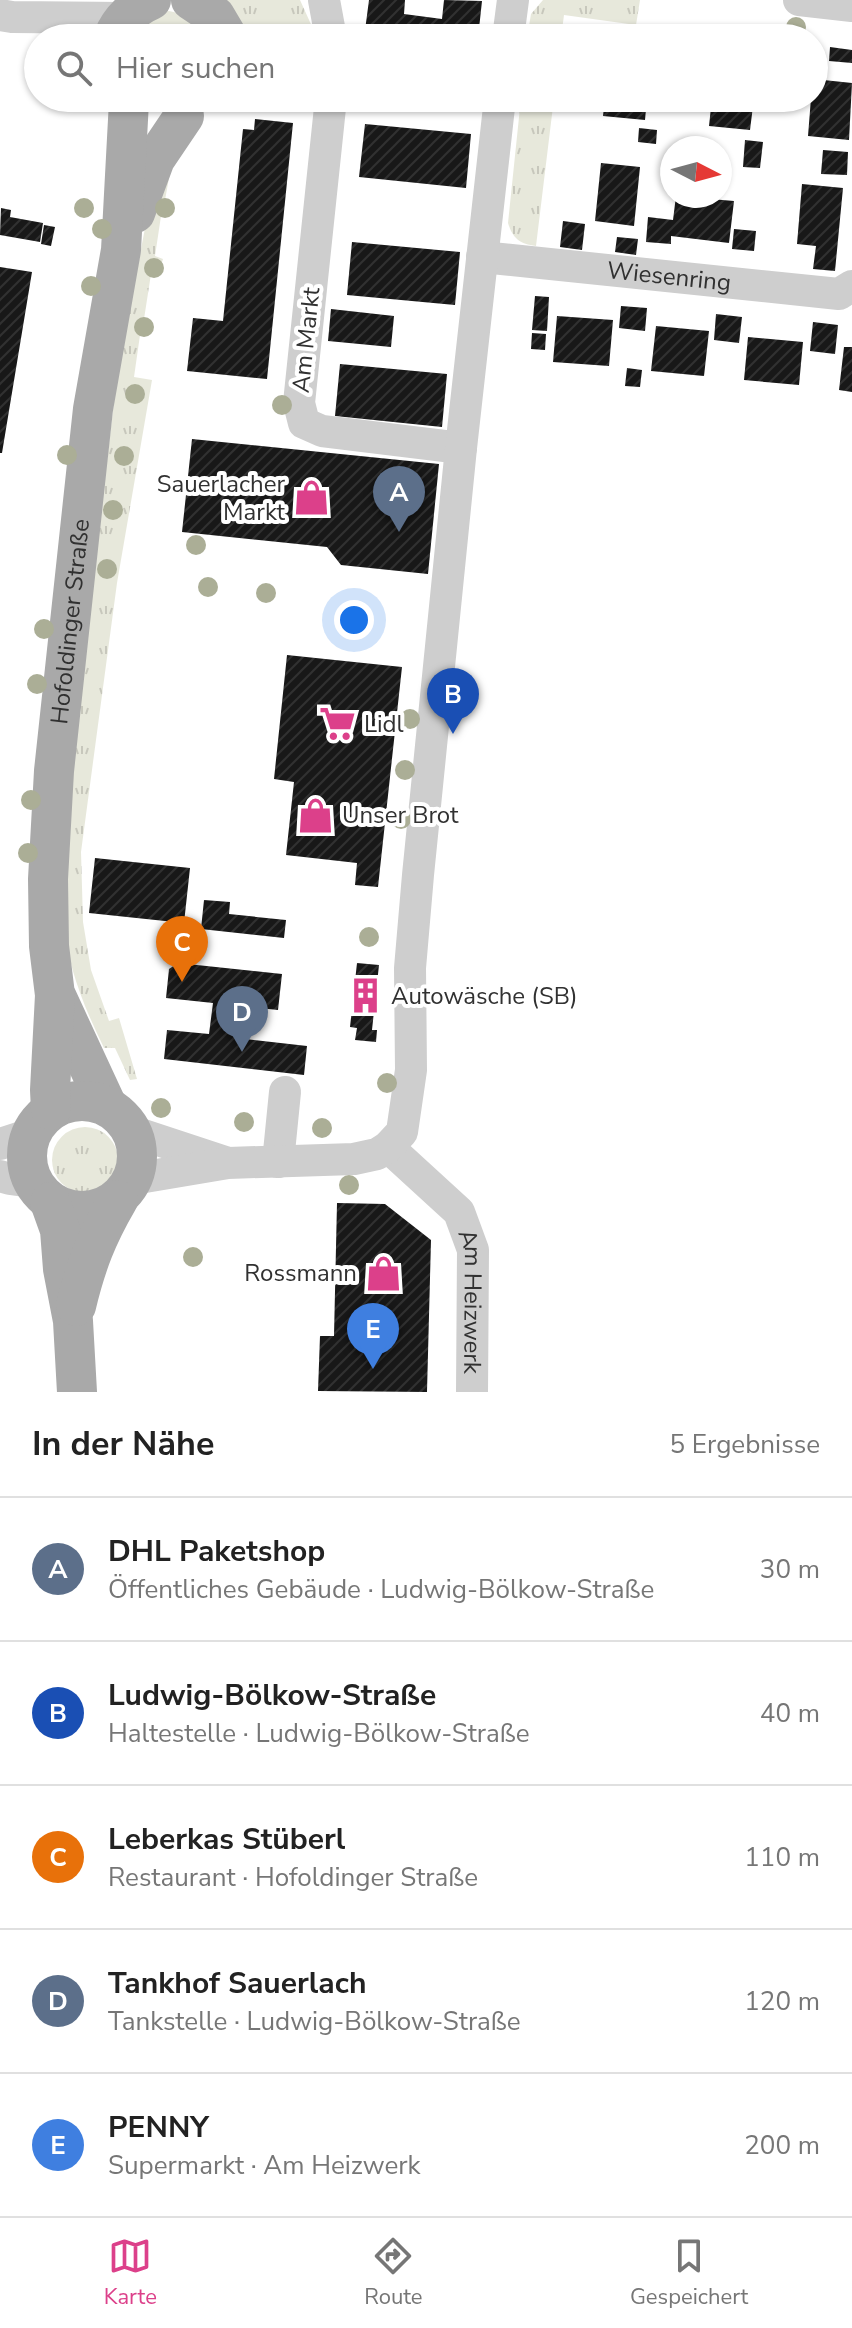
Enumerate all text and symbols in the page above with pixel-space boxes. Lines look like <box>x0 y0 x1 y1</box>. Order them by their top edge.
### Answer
search box <box>24 24 828 112</box>
icon: search <box>52 46 96 90</box>
text: Hier suchen <box>116 48 275 89</box>
north arrow <box>660 136 732 208</box>
street label: Wiesenring <box>605 254 733 299</box>
street label: Am Markt <box>285 285 328 394</box>
pin: A <box>373 466 425 532</box>
place label: Sauerlacher Markt <box>157 468 286 528</box>
shop icon: Sauerlacher Markt <box>292 479 330 517</box>
street label: Hofoldinger Straße <box>43 517 97 726</box>
your location <box>334 600 374 640</box>
pin: B <box>427 668 479 734</box>
supermarket icon: Lidl <box>319 705 357 743</box>
place label: Lidl <box>364 708 404 740</box>
shop icon: Unser Brot <box>297 796 335 834</box>
place label: Unser Brot <box>342 799 459 831</box>
pin: C <box>156 916 208 982</box>
building icon: Autowäsche (SB) <box>346 977 384 1015</box>
place label: Autowäsche (SB) <box>391 980 578 1012</box>
pin: D <box>216 986 268 1052</box>
street label: Am Heizwerk <box>451 1224 489 1375</box>
shop icon: Rossmann <box>364 1254 402 1292</box>
place label: Rossmann <box>244 1257 357 1289</box>
pin: E <box>347 1303 399 1369</box>
text: In der Nähe <box>32 1421 214 1467</box>
text: 5 Ergebnisse <box>670 1427 820 1462</box>
text: DHL Paketshop <box>108 1531 325 1572</box>
text: A <box>48 1552 68 1587</box>
text: 30 m <box>760 1552 820 1587</box>
text: Öffentliches Gebäude · Ludwig-Bölkow-Straße <box>108 1572 654 1607</box>
text: Ludwig-Bölkow-Straße <box>108 1675 436 1716</box>
text: B <box>49 1696 67 1731</box>
text: 40 m <box>760 1696 820 1731</box>
text: Haltestelle · Ludwig-Bölkow-Straße <box>108 1716 530 1751</box>
text: Leberkas Stüberl <box>108 1819 345 1860</box>
text: C <box>49 1840 67 1875</box>
text: 110 m <box>744 1840 820 1875</box>
text: Restaurant · Hofoldinger Straße <box>108 1860 478 1895</box>
text: Tankhof Sauerlach <box>108 1963 366 2004</box>
text: D <box>48 1984 68 2019</box>
text: 120 m <box>744 1984 820 2019</box>
text: Tankstelle · Ludwig-Bölkow-Straße <box>108 2004 521 2039</box>
text: PENNY <box>108 2107 209 2148</box>
text: E <box>50 2128 66 2163</box>
text: 200 m <box>744 2128 820 2163</box>
text: Supermarkt · Am Heizwerk <box>108 2148 421 2183</box>
tab: Karte <box>104 2234 157 2312</box>
tab: Route <box>364 2234 423 2312</box>
tab: Gespeichert <box>630 2234 748 2312</box>

